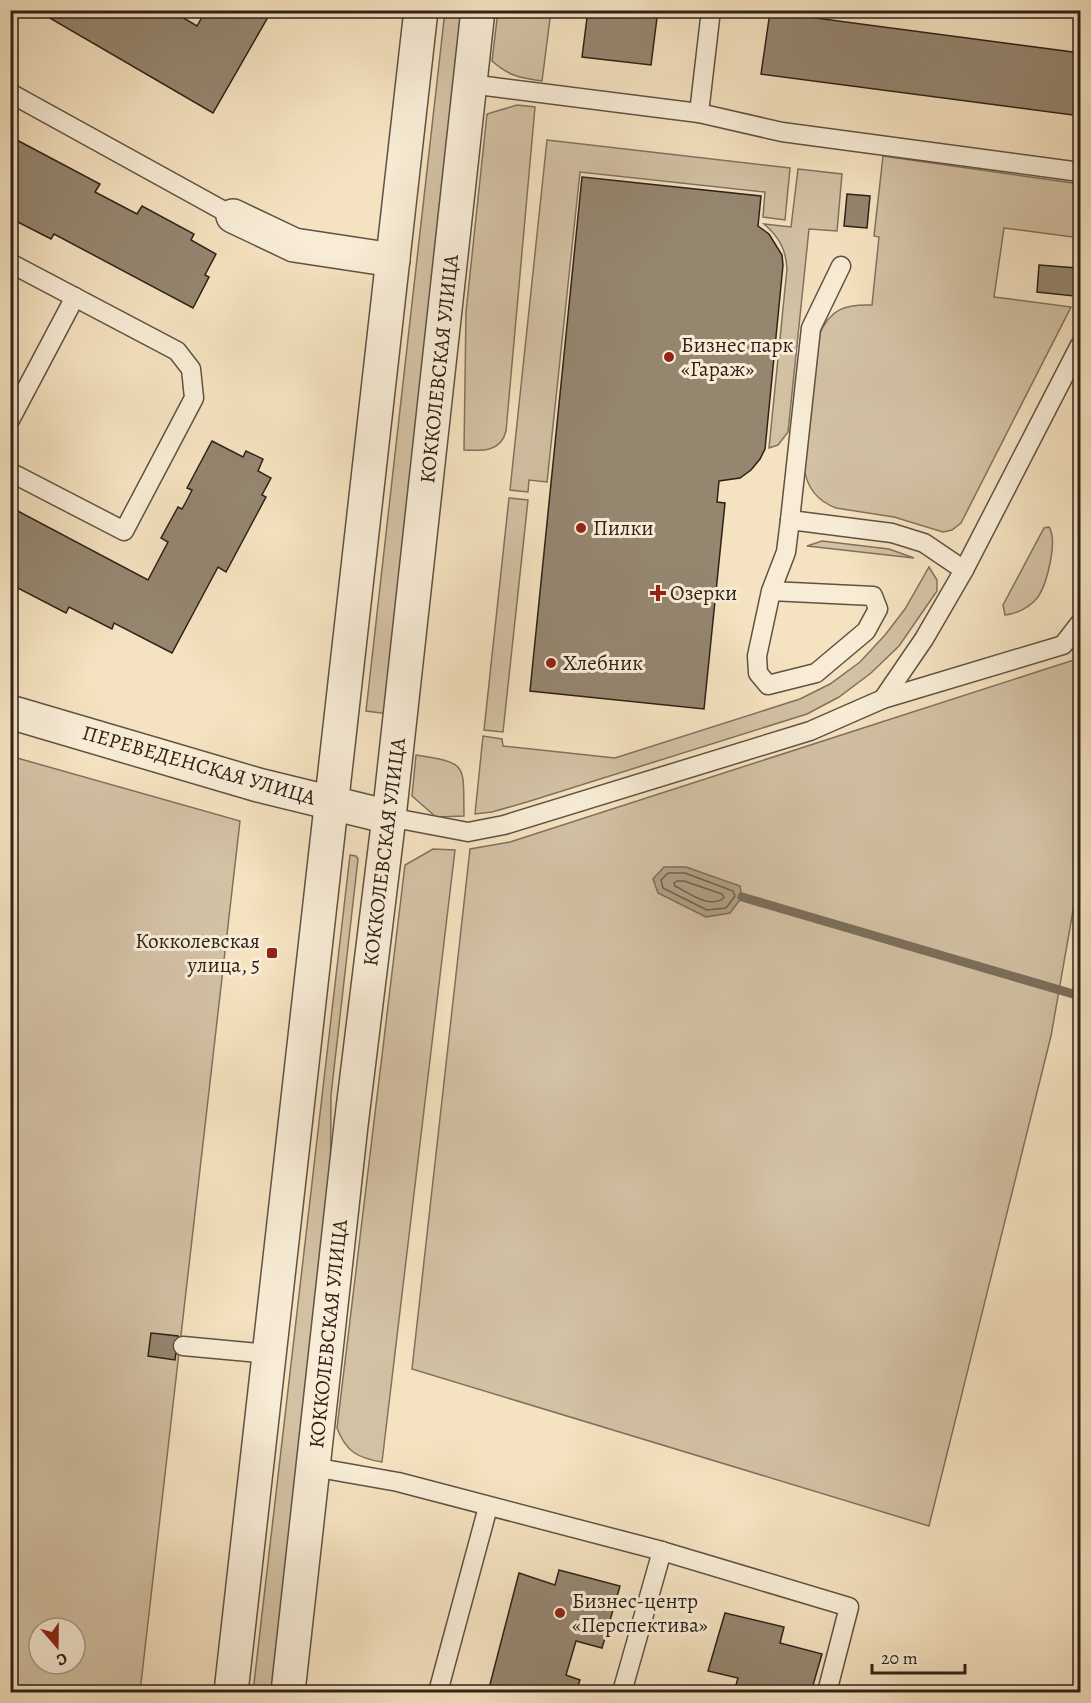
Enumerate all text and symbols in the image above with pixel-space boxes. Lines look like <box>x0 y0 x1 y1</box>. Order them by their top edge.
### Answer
street label: КОККОЛЕВСКАЯ УЛИЦА <box>413 252 465 485</box>
place label: Бизнес парк «Гараж» <box>681 331 794 383</box>
marker: Бизнес парк «Гараж» <box>662 350 676 364</box>
place label: Пилки <box>593 514 654 542</box>
marker: Пилки <box>574 521 588 535</box>
place label: Озерки <box>670 579 737 607</box>
marker: Озерки <box>651 586 665 600</box>
place label: Хлебник <box>563 649 643 677</box>
marker: Хлебник <box>544 656 558 670</box>
street label: ПЕРЕВЕДЕНСКАЯ УЛИЦА <box>79 718 320 812</box>
street label: КОККОЛЕВСКАЯ УЛИЦА <box>356 735 412 968</box>
place label: Кокколевская улица, 5 <box>135 927 260 979</box>
marker: Кокколевская улица, 5 <box>265 946 279 960</box>
street label: КОККОЛЕВСКАЯ УЛИЦА <box>302 1217 354 1450</box>
place label: Бизнес-центр «Перспектива» <box>572 1587 708 1639</box>
marker: Бизнес-центр «Перспектива» <box>553 1606 567 1620</box>
north arrow <box>27 1616 87 1676</box>
scale bar <box>872 1637 965 1675</box>
text: 20 m <box>881 1646 918 1670</box>
text: С <box>53 1647 70 1671</box>

